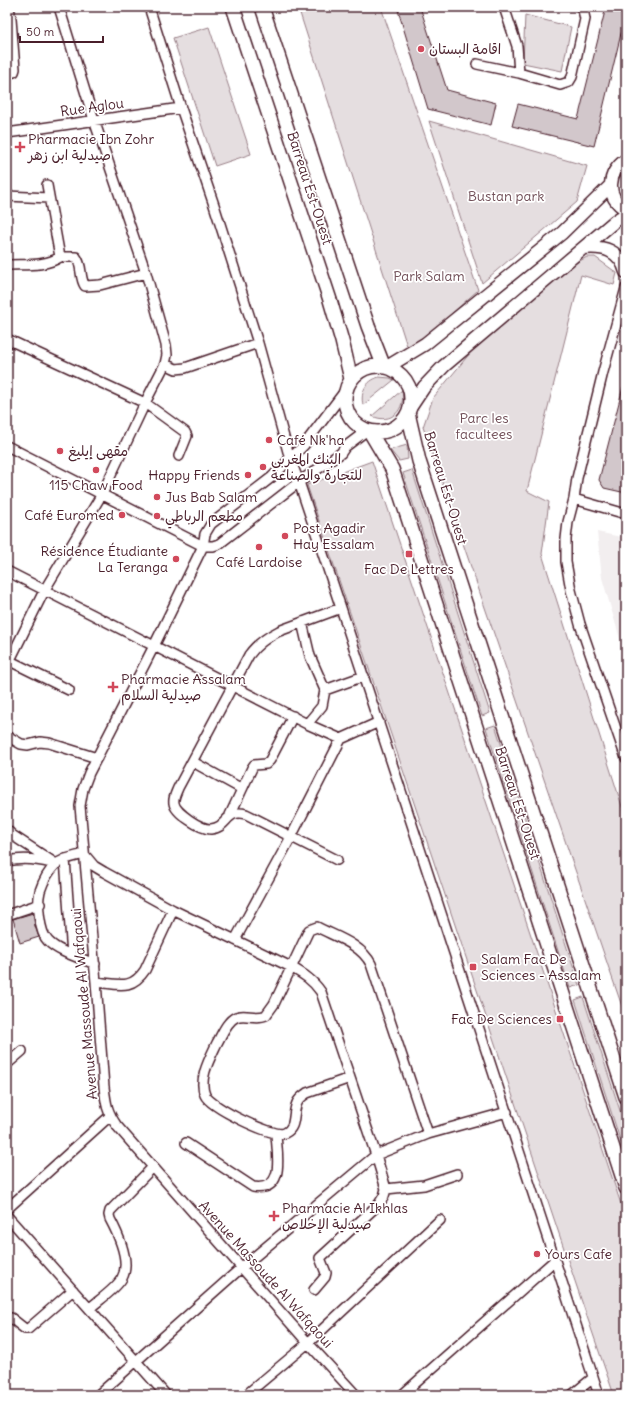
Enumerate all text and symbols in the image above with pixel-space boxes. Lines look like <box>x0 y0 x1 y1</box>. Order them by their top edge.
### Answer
scale bar <box>20 18 103 44</box>
text: 50 m <box>26 24 55 39</box>
place label: اقامة البستان <box>429 40 501 58</box>
marker: اقامة البستان <box>416 44 426 54</box>
street label: Rue Aglou <box>59 94 125 120</box>
street label: Barreau Est-Ouest <box>283 129 337 247</box>
place label: Pharmacie Ibn Zohr صيدلية ابن زهر <box>27 130 154 164</box>
marker: Pharmacie Ibn Zohr صيدلية ابن زهر <box>15 142 25 152</box>
park label: Bustan park <box>468 187 544 205</box>
park label: Park Salam <box>393 267 465 285</box>
park label: Parc les facultees <box>456 409 512 443</box>
street label: Barreau Est-Ouest <box>420 429 472 547</box>
place label: Café Nk'ha <box>277 431 344 449</box>
marker: Café Nk'ha <box>264 435 274 445</box>
place label: مقهى إيليغ <box>68 442 128 462</box>
marker: مقهى إيليغ <box>55 446 65 456</box>
place label: البنك المغربي للتجارة والصناعة <box>271 450 362 484</box>
marker: البنك المغربي للتجارة والصناعة <box>258 462 268 472</box>
marker: 115 Chaw Food <box>91 465 101 475</box>
place label: Happy Friends <box>148 466 240 484</box>
marker: Happy Friends <box>243 470 253 480</box>
place label: 115 Chaw Food <box>49 476 143 494</box>
place label: Jus Bab Salam <box>165 488 257 506</box>
marker: Jus Bab Salam <box>152 492 162 502</box>
place label: Café Euromed <box>24 506 114 524</box>
place label: مطعم الرباطي <box>165 507 243 529</box>
marker: Café Euromed <box>117 510 127 520</box>
marker: مطعم الرباطي <box>152 511 162 521</box>
place label: Post Agadir Hay Essalam <box>293 519 375 553</box>
marker: Post Agadir Hay Essalam <box>280 531 290 541</box>
place label: Résidence Étudiante La Teranga <box>40 542 168 576</box>
marker: Café Lardoise <box>254 542 264 552</box>
marker: Fac De Lettres <box>404 549 414 559</box>
place label: Café Lardoise <box>216 553 302 571</box>
marker: Résidence Étudiante La Teranga <box>171 554 181 564</box>
place label: Fac De Lettres <box>364 560 454 578</box>
place label: Pharmacie Assalam صيدلية السلام <box>121 670 246 706</box>
marker: Pharmacie Assalam صيدلية السلام <box>108 682 118 692</box>
street label: Barreau Est-Ouest <box>491 744 545 862</box>
street label: Avenue Massoude Al Wafqaoui <box>67 907 101 1101</box>
place label: Salam Fac De Sciences - Assalam <box>481 950 601 984</box>
marker: Salam Fac De Sciences - Assalam <box>468 962 478 972</box>
place label: Fac De Sciences <box>451 1010 552 1028</box>
marker: Fac De Sciences <box>555 1014 565 1024</box>
street label: Avenue Massoude Al Wafqaoui <box>195 1197 337 1351</box>
place label: Pharmacie Al Ikhlas صيدلية الإخلاص <box>282 1199 408 1234</box>
marker: Pharmacie Al Ikhlas صيدلية الإخلاص <box>269 1211 279 1221</box>
place label: Yours Cafe <box>545 1245 612 1263</box>
marker: Yours Cafe <box>532 1249 542 1259</box>

